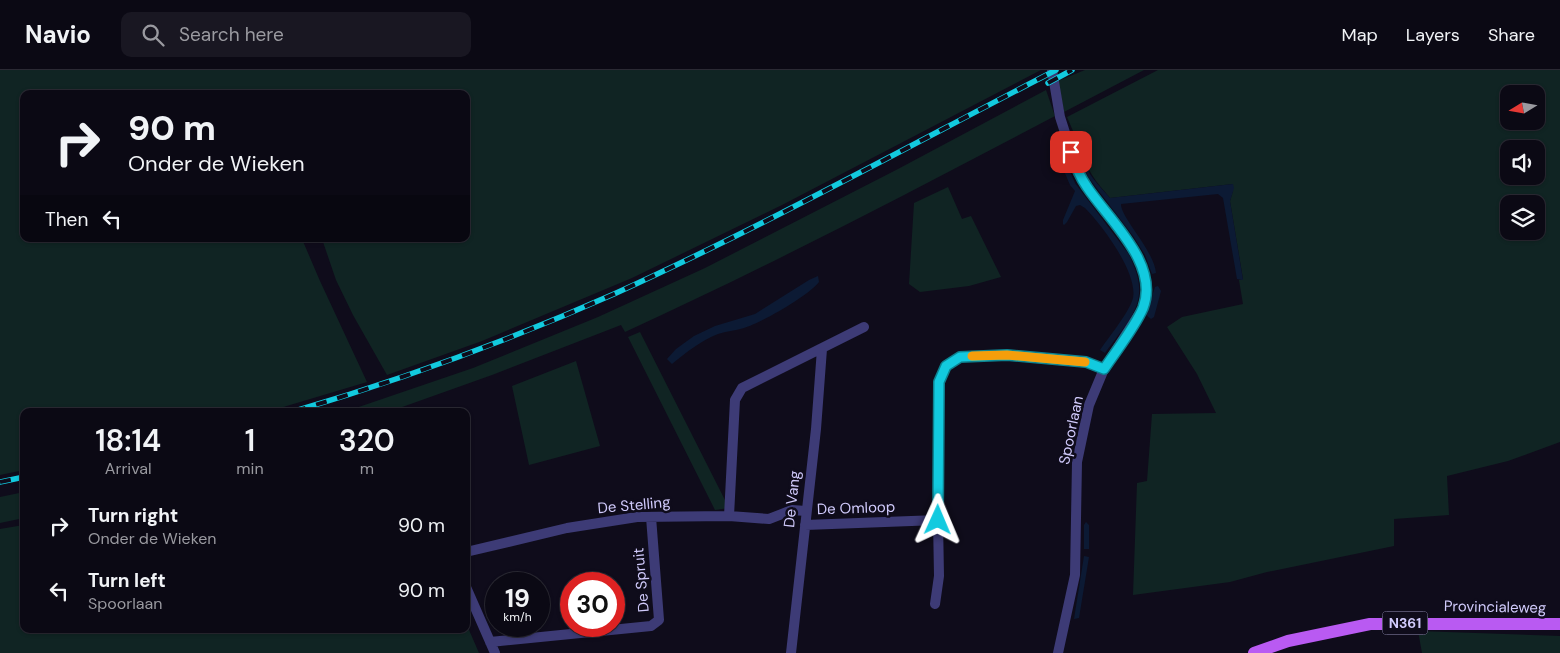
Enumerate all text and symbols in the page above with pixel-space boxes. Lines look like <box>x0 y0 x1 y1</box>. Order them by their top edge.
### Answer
search box <box>121 12 471 57</box>
text: Navio <box>25 19 91 50</box>
icon: search <box>139 21 167 49</box>
text: Search here <box>179 22 284 47</box>
text: Map <box>1342 23 1378 47</box>
text: Layers <box>1406 23 1460 47</box>
text: Share <box>1488 23 1535 47</box>
north arrow <box>1500 85 1545 130</box>
map controls <box>1500 85 1545 240</box>
text: 90 m <box>128 105 216 151</box>
icon: right <box>45 110 110 175</box>
pin <box>1050 131 1092 173</box>
icon: arrive <box>1057 138 1085 166</box>
button: sound <box>1500 140 1545 185</box>
text: Onder de Wieken <box>128 149 305 178</box>
button: layers <box>1500 195 1545 240</box>
icon: left <box>98 205 126 233</box>
text: Then <box>45 207 88 232</box>
street label: Spoorlaan <box>1054 394 1088 466</box>
text: 18:14 <box>95 421 161 460</box>
text: 1 <box>245 421 255 460</box>
text: 320 <box>339 421 395 460</box>
text: Arrival <box>105 458 151 479</box>
text: min <box>236 458 264 479</box>
text: m <box>360 458 374 479</box>
street label: De Vang <box>779 470 805 528</box>
street label: De Stelling <box>597 492 671 518</box>
position arrow <box>911 493 963 545</box>
street label: De Omloop <box>817 497 895 519</box>
text: Turn right <box>88 503 178 528</box>
icon: right <box>45 512 73 540</box>
text: 90 m <box>398 513 445 538</box>
text: Onder de Wieken <box>88 528 216 549</box>
street label: De Spruit <box>628 547 654 613</box>
text: Turn left <box>88 568 166 593</box>
speed limit sign: 30 <box>560 572 625 637</box>
icon: left <box>45 577 73 605</box>
text: 90 m <box>398 578 445 603</box>
text: 19 <box>505 582 530 615</box>
text: Spoorlaan <box>88 593 162 614</box>
street label: Provincialeweg <box>1444 596 1546 618</box>
text: km/h <box>503 609 532 625</box>
road number: N361 <box>1382 612 1428 634</box>

